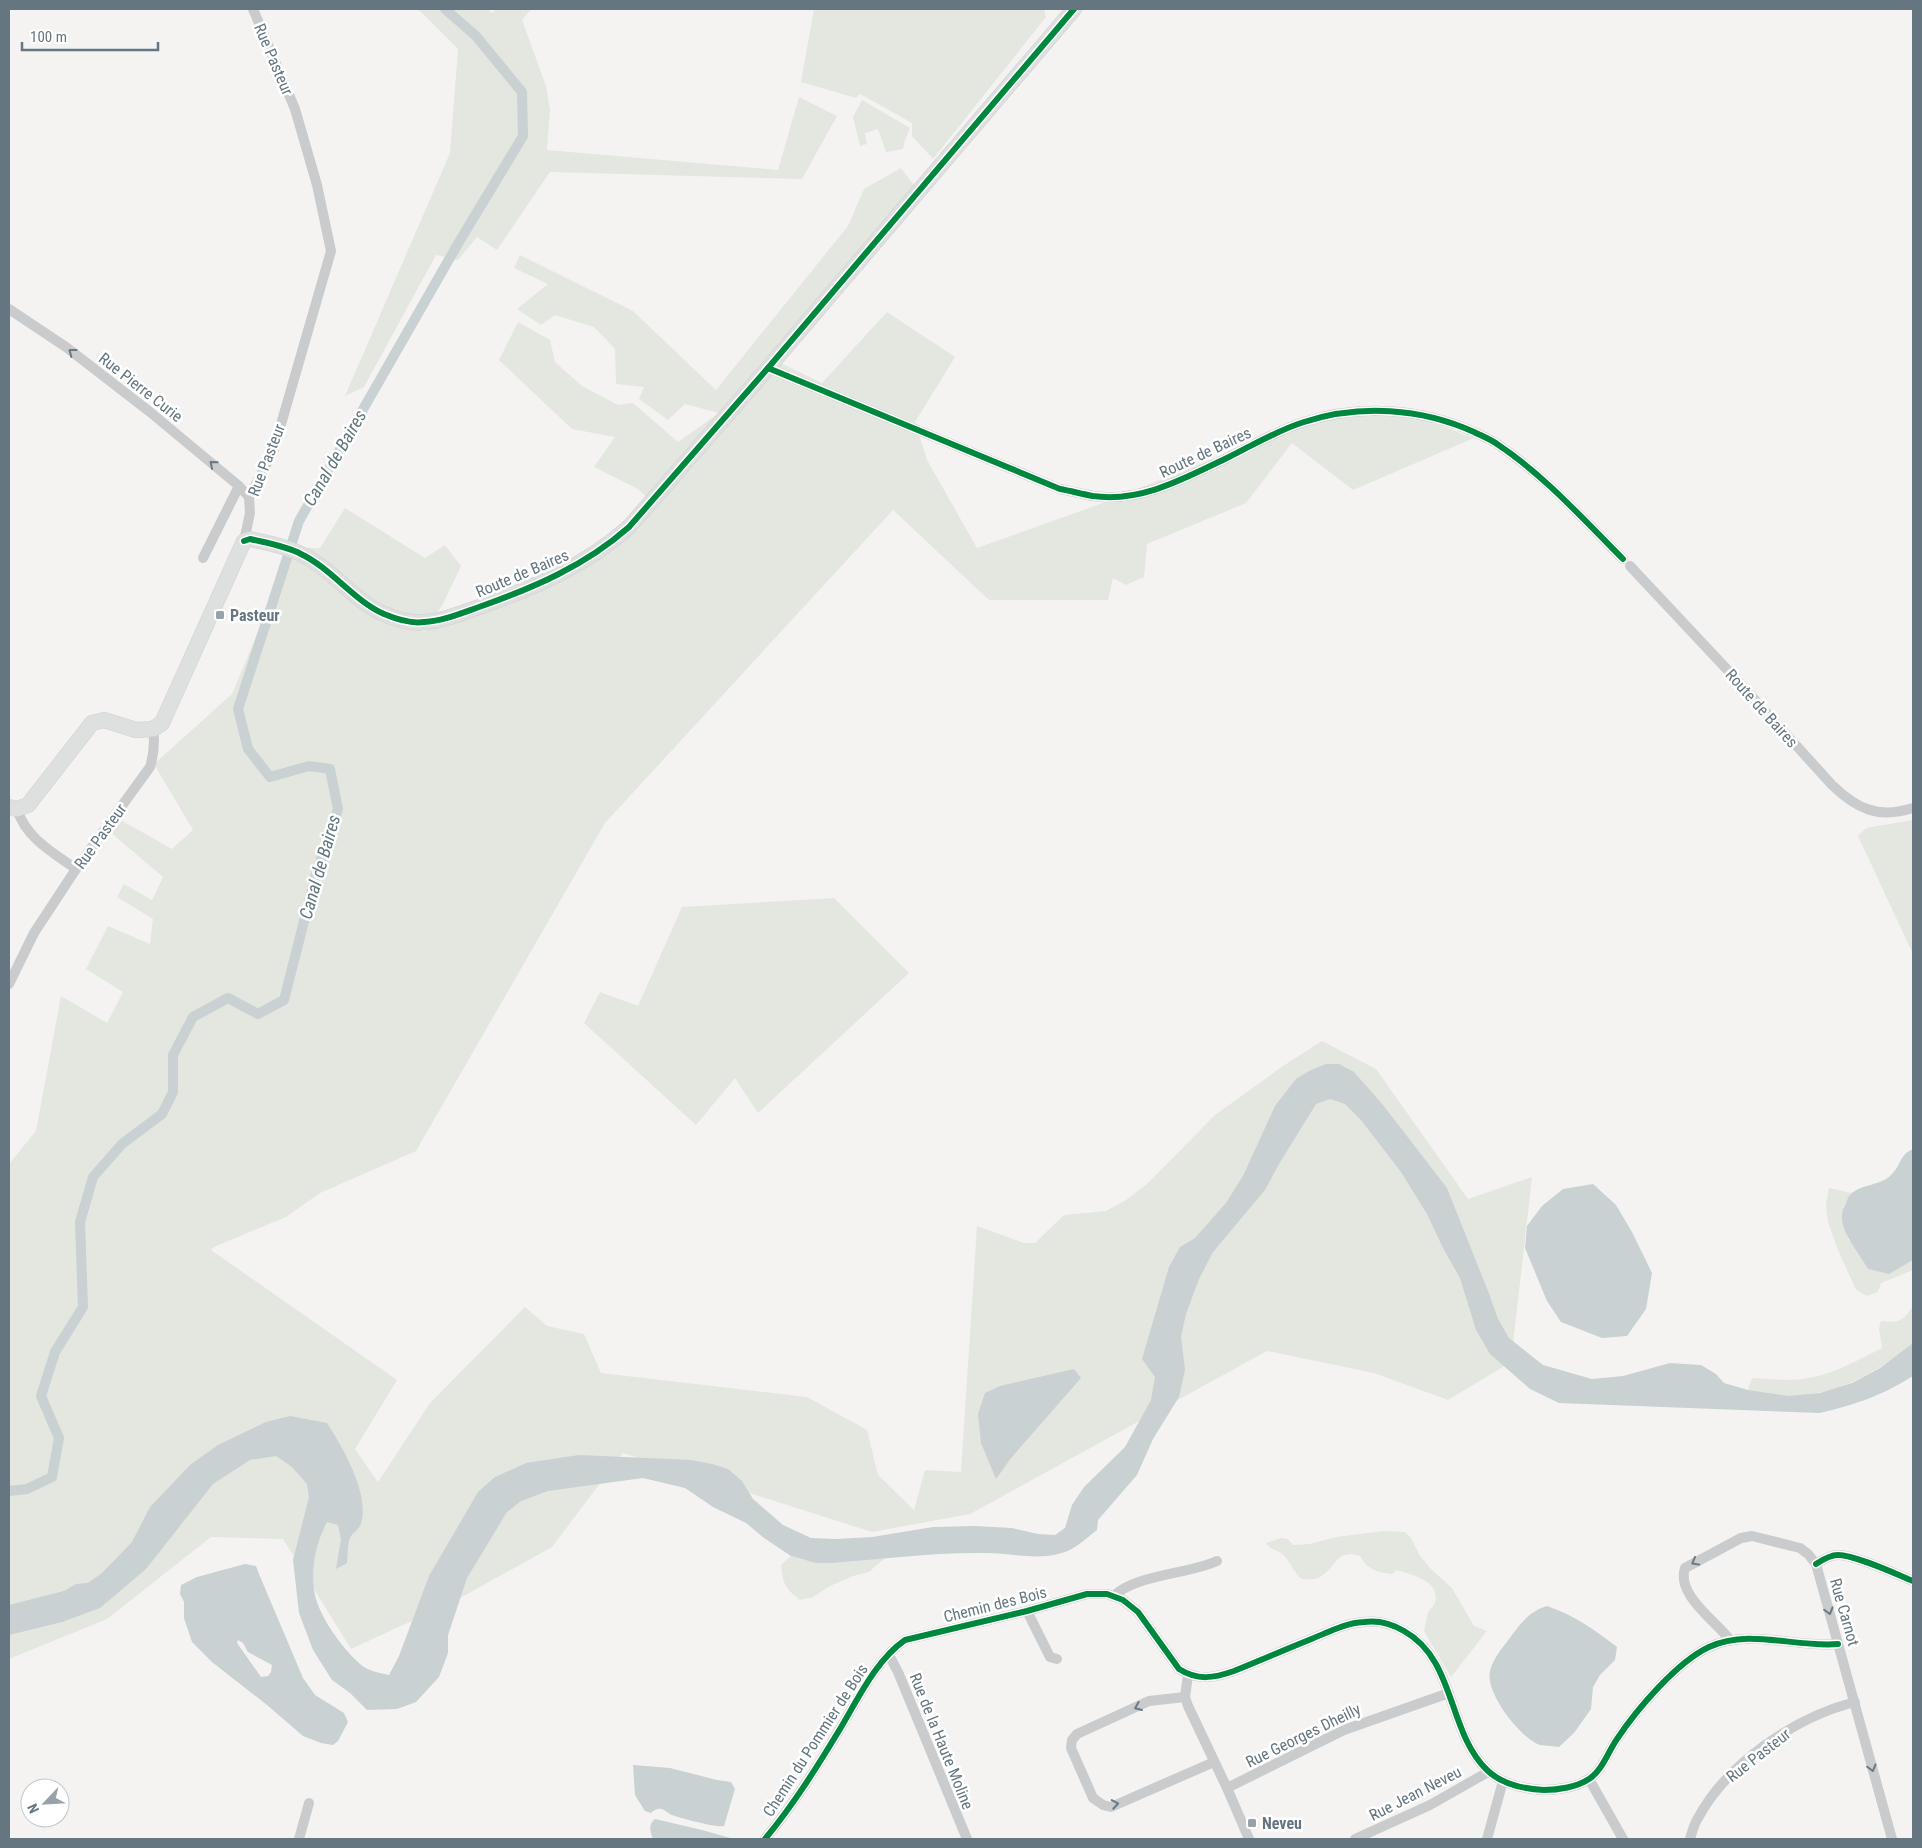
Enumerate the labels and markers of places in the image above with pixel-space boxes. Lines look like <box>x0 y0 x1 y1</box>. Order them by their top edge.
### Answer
place label: Pasteur <box>230 606 280 625</box>
marker: Pasteur <box>214 609 226 621</box>
place label: Neveu <box>1262 1814 1302 1833</box>
marker: Neveu <box>1246 1817 1258 1829</box>

